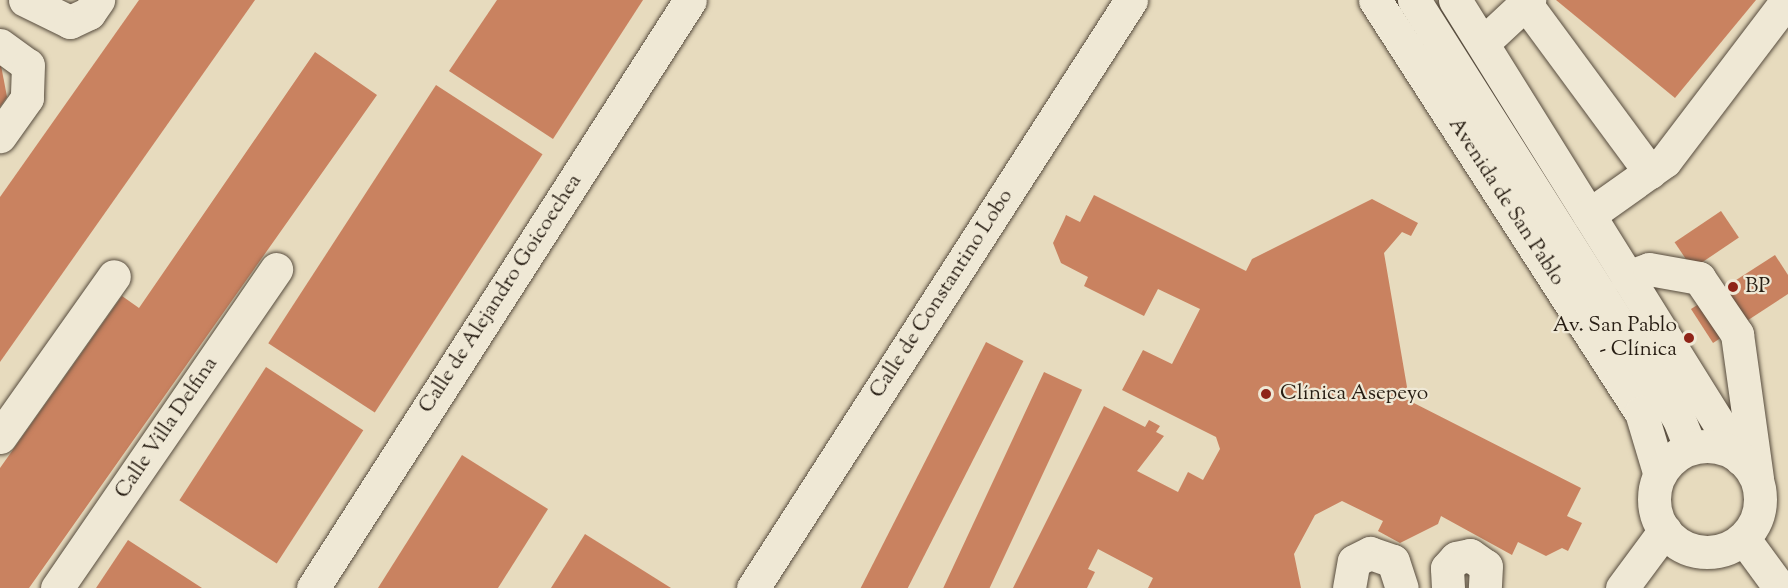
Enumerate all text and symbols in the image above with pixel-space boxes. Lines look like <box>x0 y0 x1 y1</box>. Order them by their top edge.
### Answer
street label: Avenida de San Pablo <box>1442 113 1570 291</box>
street label: Calle de Alejandro Goicoechea <box>414 170 588 418</box>
street label: Calle de Constantino Lobo <box>865 185 1019 403</box>
place label: BP <box>1745 274 1770 300</box>
marker: BP <box>1726 280 1740 294</box>
place label: Av. San Pablo - Clínica <box>1553 313 1677 363</box>
marker: Av. San Pablo - Clínica <box>1682 331 1696 345</box>
street label: Calle Villa Delfina <box>110 352 224 504</box>
place label: Clínica Asepeyo <box>1280 381 1428 407</box>
marker: Clínica Asepeyo <box>1257 385 1275 403</box>

